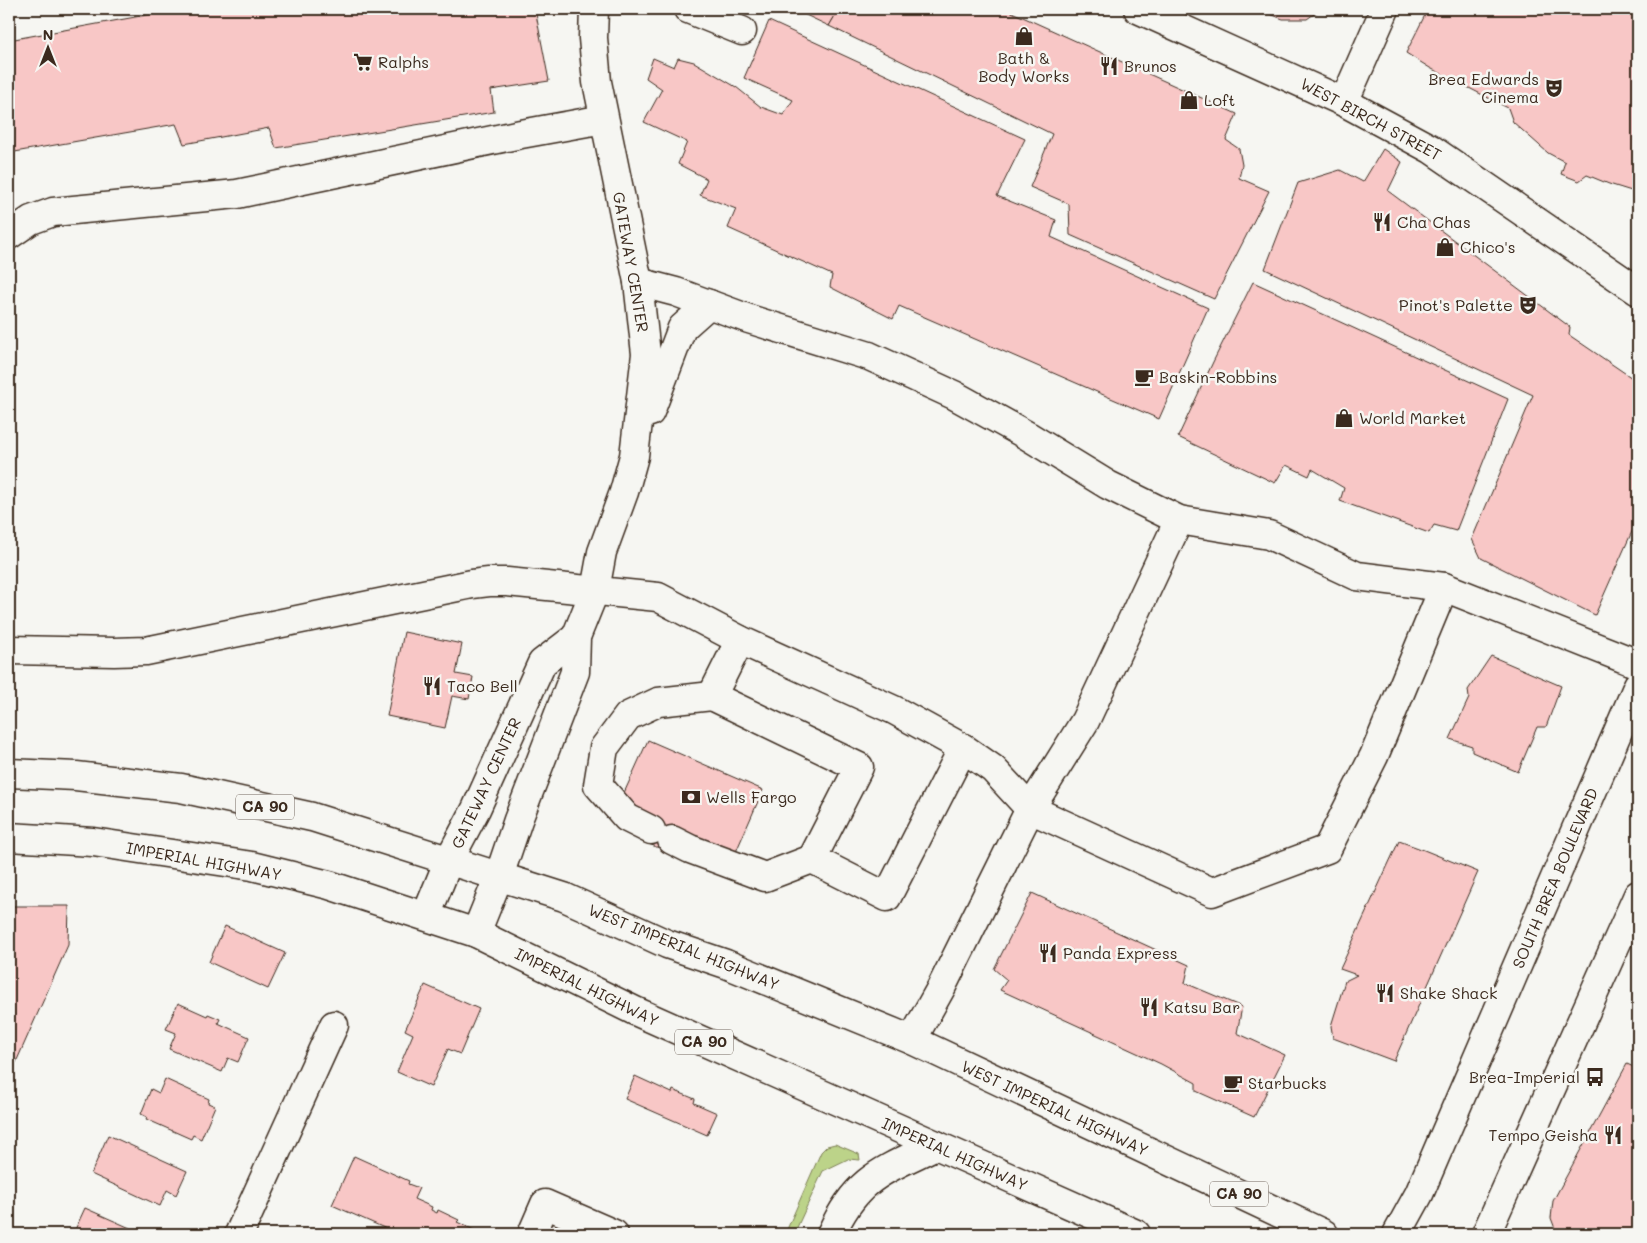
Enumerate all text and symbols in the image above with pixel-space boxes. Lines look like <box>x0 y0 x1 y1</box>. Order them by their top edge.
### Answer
north arrow <box>22 22 72 72</box>
text: N <box>43 25 53 44</box>
shop icon: Bath & Body Works <box>1013 25 1035 47</box>
place label: Bath & Body Works <box>979 47 1069 86</box>
supermarket icon: Ralphs <box>352 51 374 73</box>
place label: Ralphs <box>378 51 429 72</box>
restaurant icon: Brunos <box>1098 55 1120 77</box>
place label: Brunos <box>1124 55 1177 76</box>
place label: Brea Edwards Cinema <box>1428 68 1539 107</box>
street label: WEST BIRCH STREET <box>1297 72 1445 165</box>
theatre icon: Brea Edwards Cinema <box>1543 77 1565 99</box>
shop icon: Loft <box>1178 89 1200 111</box>
place label: Loft <box>1204 89 1235 110</box>
street label: GATEWAY CENTER <box>609 190 654 334</box>
restaurant icon: Cha Chas <box>1371 211 1393 233</box>
place label: Cha Chas <box>1397 211 1471 232</box>
shop icon: Chico's <box>1434 236 1456 258</box>
place label: Chico's <box>1460 236 1516 257</box>
place label: Pinot's Palette <box>1399 294 1513 315</box>
theatre icon: Pinot's Palette <box>1517 294 1539 316</box>
cafe icon: Baskin-Robbins <box>1133 366 1155 388</box>
place label: Baskin-Robbins <box>1159 366 1277 387</box>
shop icon: World Market <box>1333 407 1355 429</box>
place label: World Market <box>1359 407 1466 428</box>
restaurant icon: Taco Bell <box>421 675 443 697</box>
place label: Taco Bell <box>447 675 518 696</box>
street label: GATEWAY CENTER <box>446 714 525 852</box>
street label: SOUTH BREA BOULEVARD <box>1507 784 1602 971</box>
bank icon: Wells Fargo <box>680 786 702 808</box>
place label: Wells Fargo <box>706 786 797 807</box>
road number: CA 90 <box>236 794 294 820</box>
street label: IMPERIAL HIGHWAY <box>125 836 284 885</box>
street label: WEST IMPERIAL HIGHWAY <box>586 900 782 994</box>
restaurant icon: Panda Express <box>1037 942 1059 964</box>
place label: Panda Express <box>1063 942 1178 963</box>
street label: IMPERIAL HIGHWAY <box>512 944 662 1030</box>
restaurant icon: Shake Shack <box>1374 982 1396 1004</box>
place label: Shake Shack <box>1400 982 1497 1003</box>
restaurant icon: Katsu Bar <box>1138 996 1160 1018</box>
place label: Katsu Bar <box>1164 996 1240 1017</box>
road number: CA 90 <box>675 1030 733 1054</box>
street label: WEST IMPERIAL HIGHWAY <box>958 1055 1152 1160</box>
place label: Brea-Imperial <box>1469 1066 1580 1087</box>
bus stop icon: Brea-Imperial <box>1584 1066 1606 1088</box>
cafe icon: Starbucks <box>1222 1072 1244 1094</box>
place label: Starbucks <box>1248 1072 1327 1093</box>
street label: IMPERIAL HIGHWAY <box>879 1112 1032 1195</box>
place label: Tempo Geisha <box>1489 1124 1598 1145</box>
restaurant icon: Tempo Geisha <box>1602 1124 1624 1146</box>
road number: CA 90 <box>1210 1182 1268 1206</box>

